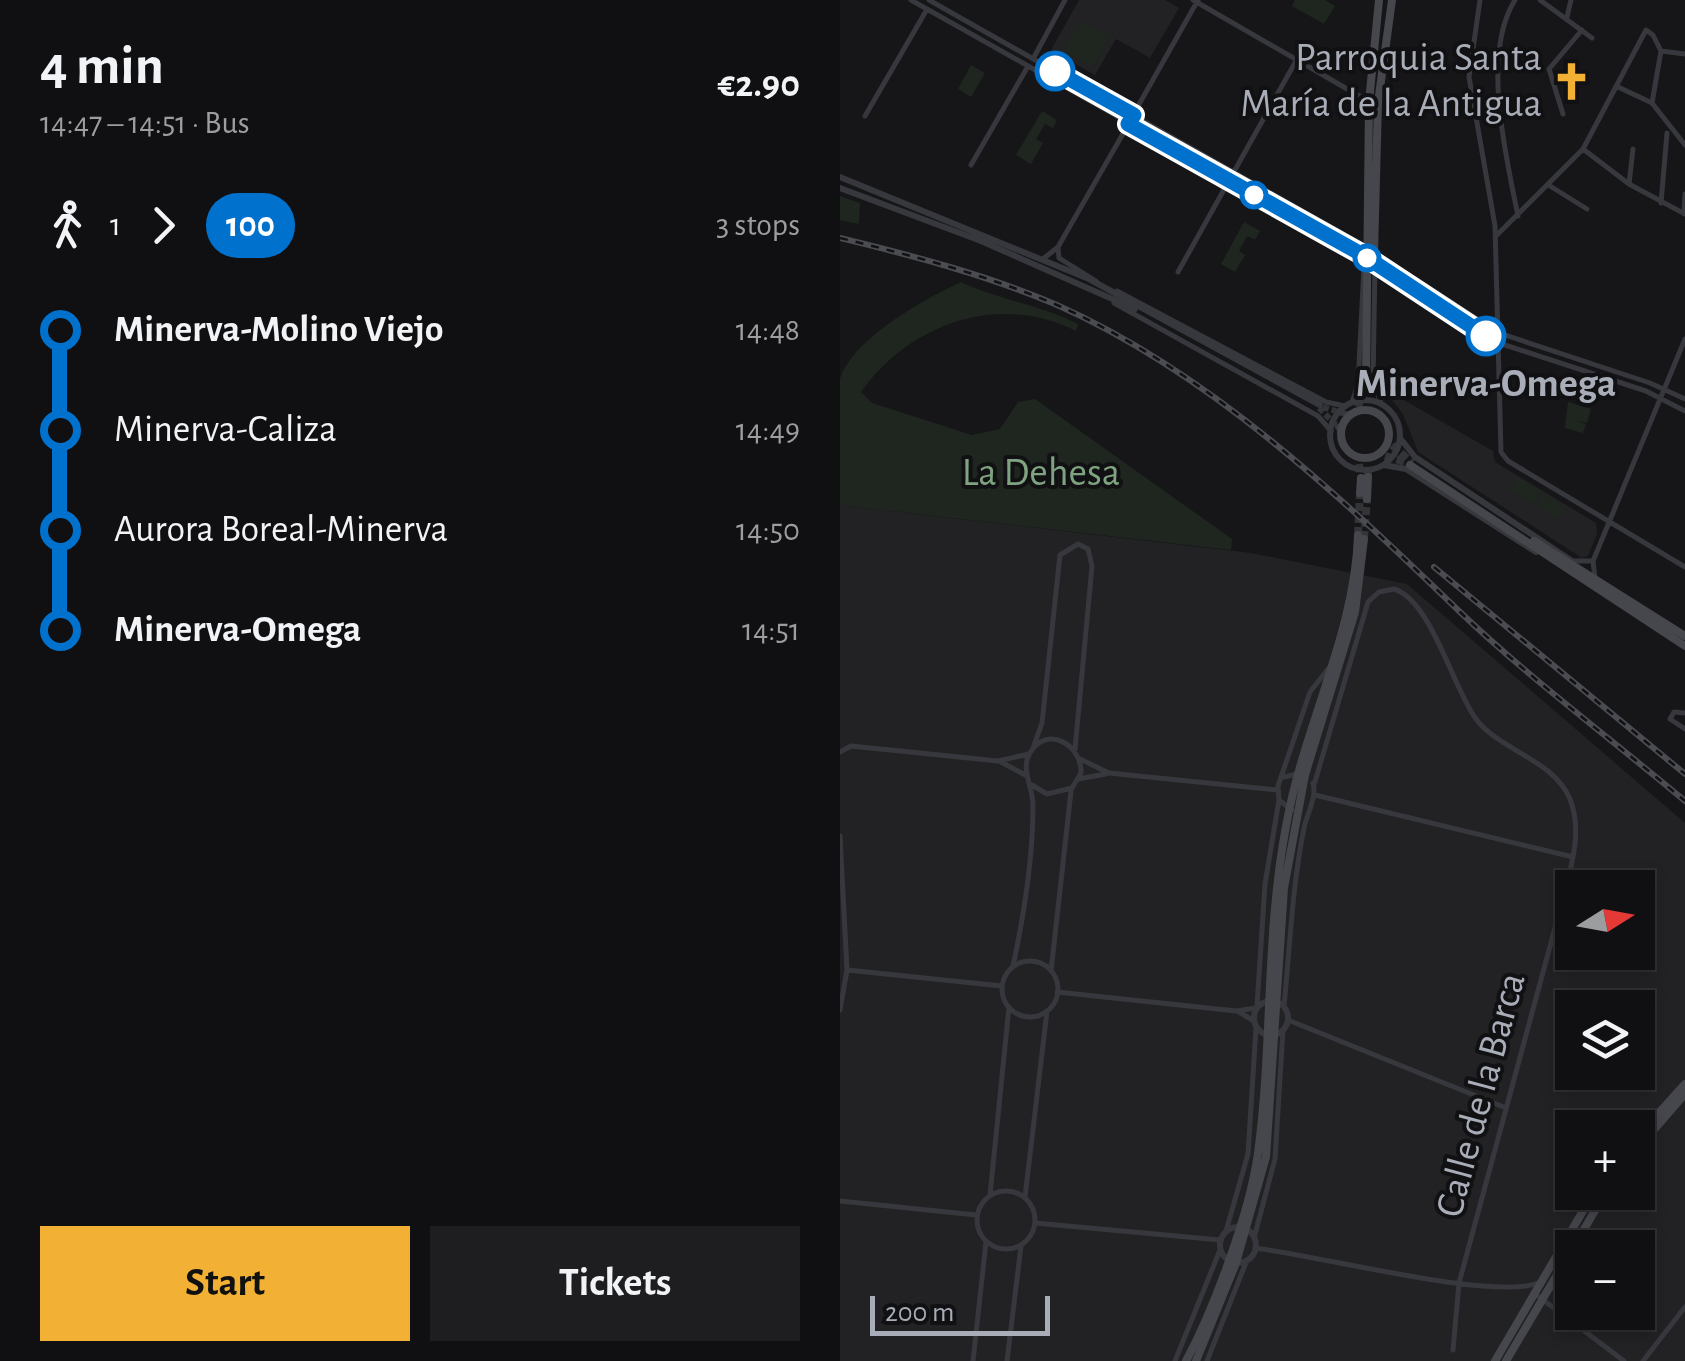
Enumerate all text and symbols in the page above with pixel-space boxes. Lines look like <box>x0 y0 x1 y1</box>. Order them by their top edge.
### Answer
place label: Parroquia Santa María de la Antigua <box>1240 38 1542 124</box>
text: 4 min <box>40 39 164 94</box>
unlabelled marker <box>1036 52 1074 90</box>
church icon: Parroquia Santa María de la Antigua <box>1551 60 1593 102</box>
text: €2.90 <box>718 66 800 104</box>
text: 14:47 – 14:51 · Bus <box>40 107 250 139</box>
unlabelled marker <box>1241 182 1267 208</box>
icon: walk <box>40 198 95 253</box>
icon: forward <box>136 198 191 253</box>
text: 100 <box>226 208 275 243</box>
text: 1 <box>110 209 121 241</box>
text: 3 stops <box>716 209 800 241</box>
unlabelled marker <box>1354 245 1380 271</box>
text: Minerva-Molino Viejo <box>114 311 444 349</box>
text: 14:48 <box>736 314 800 346</box>
marker: Minerva-Omega <box>1467 317 1505 355</box>
place label: Minerva-Omega <box>1356 364 1616 404</box>
text: Minerva-Caliza <box>114 411 337 449</box>
text: 14:49 <box>736 414 800 446</box>
park label: La Dehesa <box>962 453 1120 493</box>
text: Aurora Boreal-Minerva <box>114 511 448 549</box>
text: 14:50 <box>736 514 800 546</box>
text: Minerva-Omega <box>114 611 361 649</box>
text: 14:51 <box>742 614 800 646</box>
north arrow <box>1555 870 1655 970</box>
map controls <box>1555 870 1655 1330</box>
street label: Calle de la Barca <box>1429 969 1533 1221</box>
button: layers <box>1555 990 1655 1090</box>
button: + <box>1555 1110 1655 1210</box>
button: Start <box>40 1226 410 1341</box>
button: Tickets <box>430 1226 800 1341</box>
button: − <box>1555 1230 1655 1330</box>
scale bar <box>870 1291 1050 1336</box>
text: 200 m <box>885 1299 954 1327</box>

